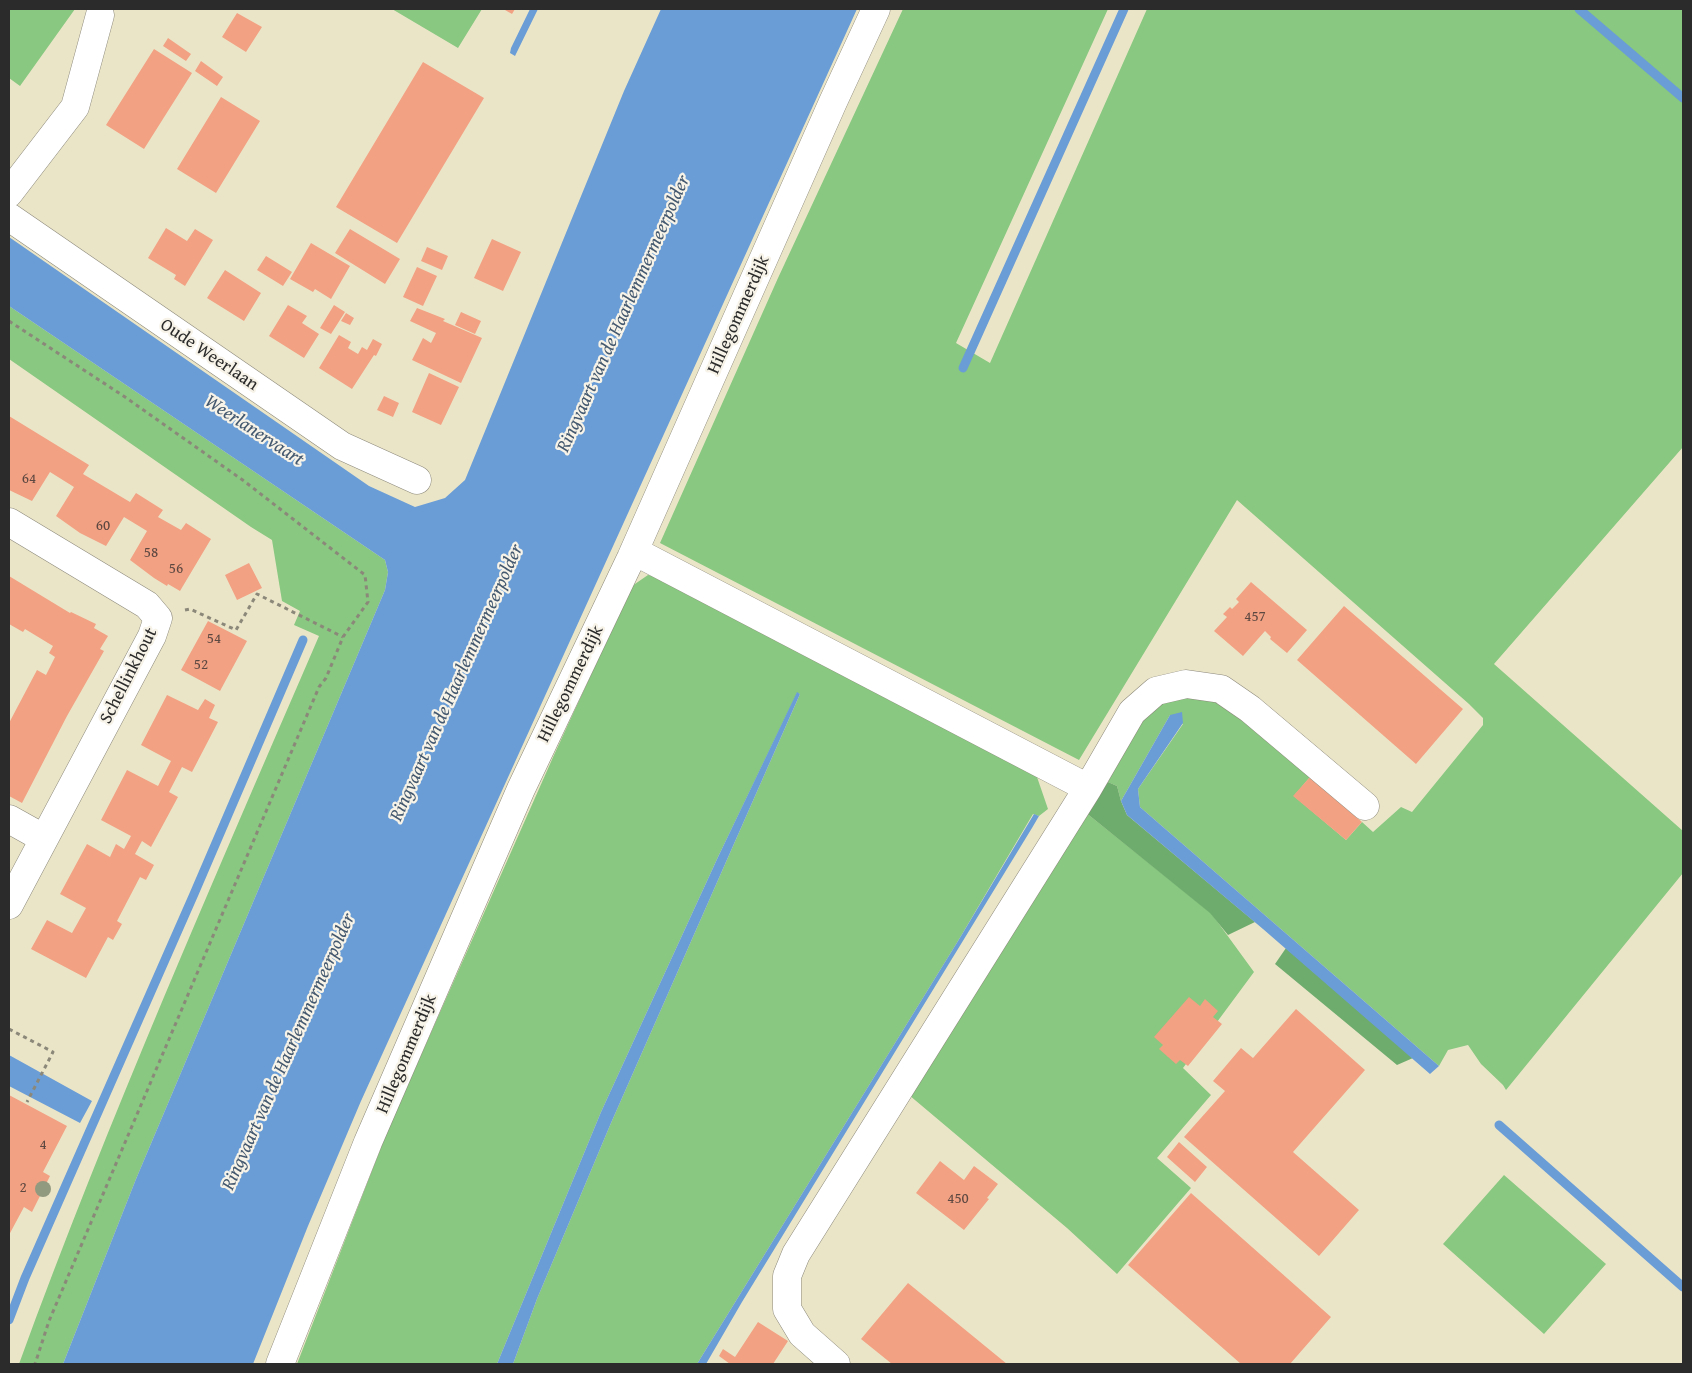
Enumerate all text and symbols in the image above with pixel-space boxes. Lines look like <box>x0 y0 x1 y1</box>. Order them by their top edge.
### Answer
water label: Ringvaart van de Haarlemmermeerpolder <box>552 172 696 456</box>
street label: Hillegommerdijk <box>703 252 775 378</box>
street label: Oude Weerlaan <box>156 314 262 396</box>
water label: Weerlanervaart <box>200 391 308 471</box>
house number: 64 <box>22 470 36 488</box>
house number: 60 <box>96 517 110 535</box>
water label: Ringvaart van de Haarlemmermeerpolder <box>385 541 529 825</box>
house number: 58 <box>144 544 158 562</box>
house number: 56 <box>169 560 183 578</box>
house number: 457 <box>1244 608 1266 626</box>
street label: Hillegommerdijk <box>533 622 609 746</box>
street label: Schellinkhout <box>96 624 162 728</box>
house number: 54 <box>207 630 221 648</box>
house number: 52 <box>194 656 208 674</box>
water label: Ringvaart van de Haarlemmermeerpolder <box>217 910 361 1194</box>
street label: Hillegommerdijk <box>372 991 442 1117</box>
house number: 4 <box>39 1136 47 1154</box>
house number: 2 <box>19 1179 27 1197</box>
house number: 450 <box>947 1190 969 1208</box>

